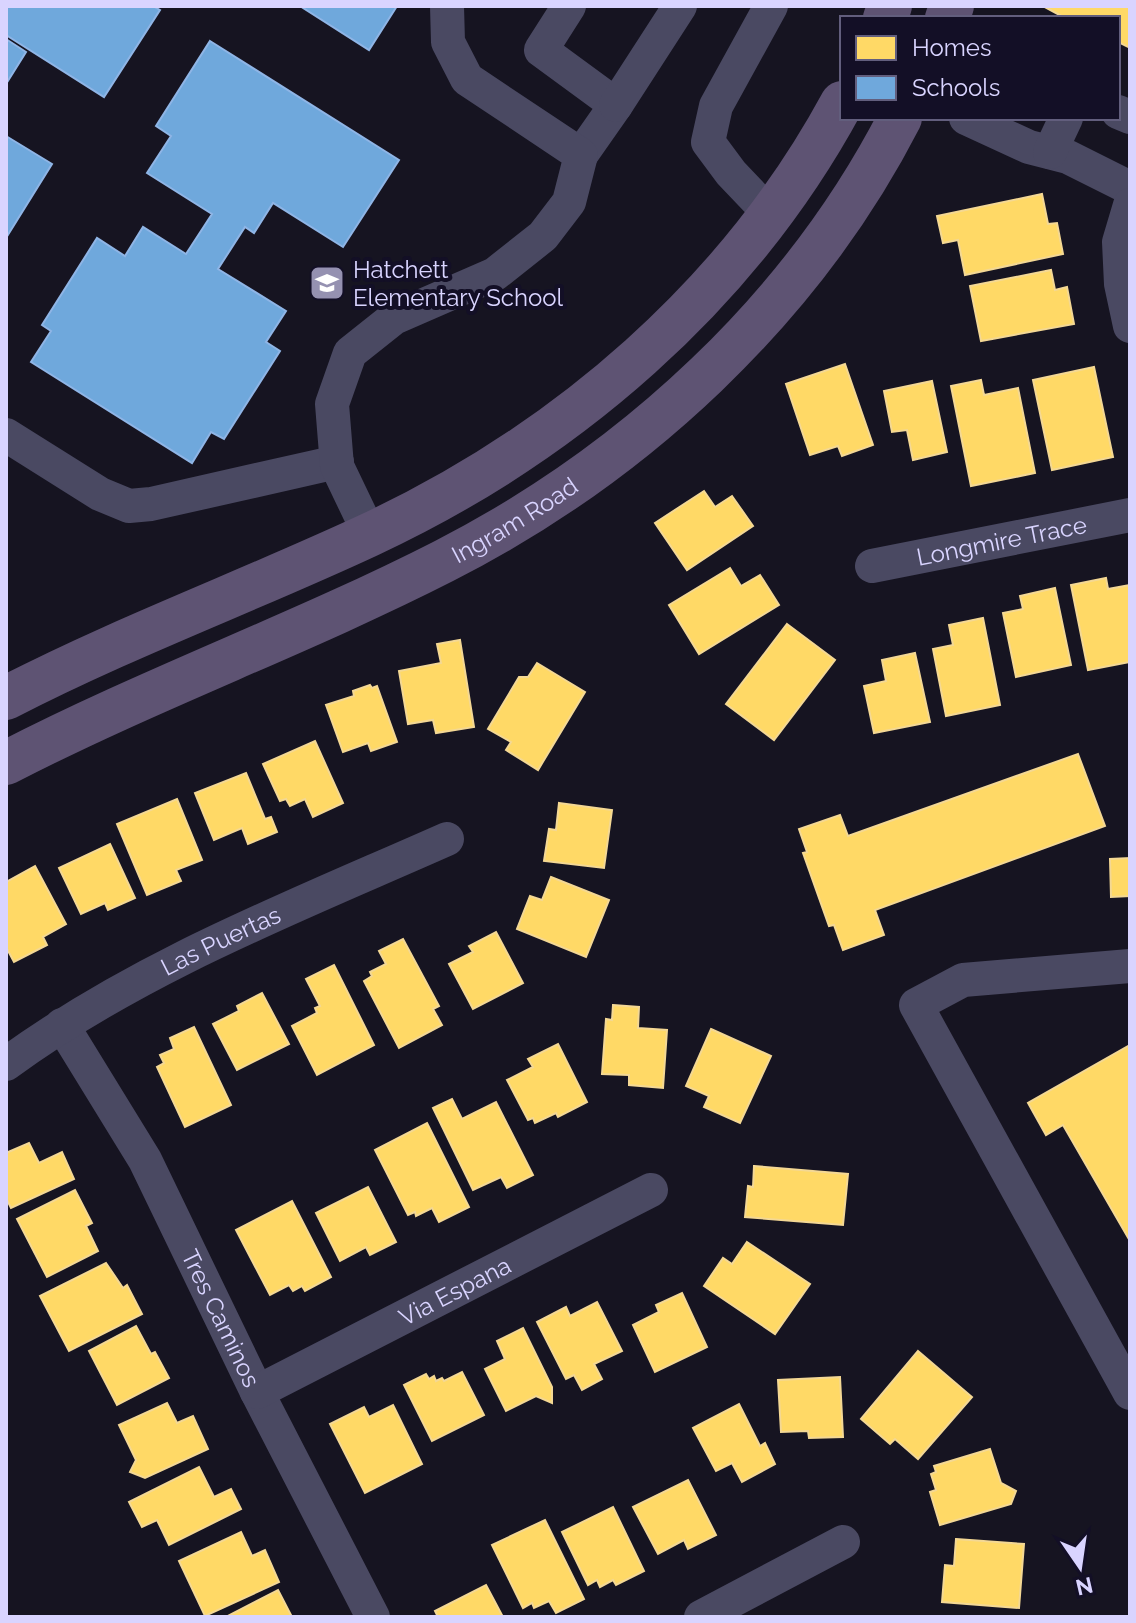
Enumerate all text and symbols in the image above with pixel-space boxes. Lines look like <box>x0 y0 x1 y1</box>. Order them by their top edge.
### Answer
legend <box>840 16 1120 120</box>
text: Homes <box>912 33 992 62</box>
text: Schools <box>912 73 1000 102</box>
place label: Hatchett Elementary School <box>353 255 564 312</box>
school or university icon: Hatchett Elementary School <box>308 264 346 302</box>
street label: Ingram Road <box>447 471 583 569</box>
street label: Longmire Trace <box>914 509 1089 571</box>
street label: Las Puertas <box>156 899 285 981</box>
street label: Tres Caminos <box>176 1245 267 1392</box>
street label: Via Espana <box>394 1250 515 1331</box>
north arrow <box>1040 1527 1120 1607</box>
text: N <box>1073 1572 1096 1601</box>

